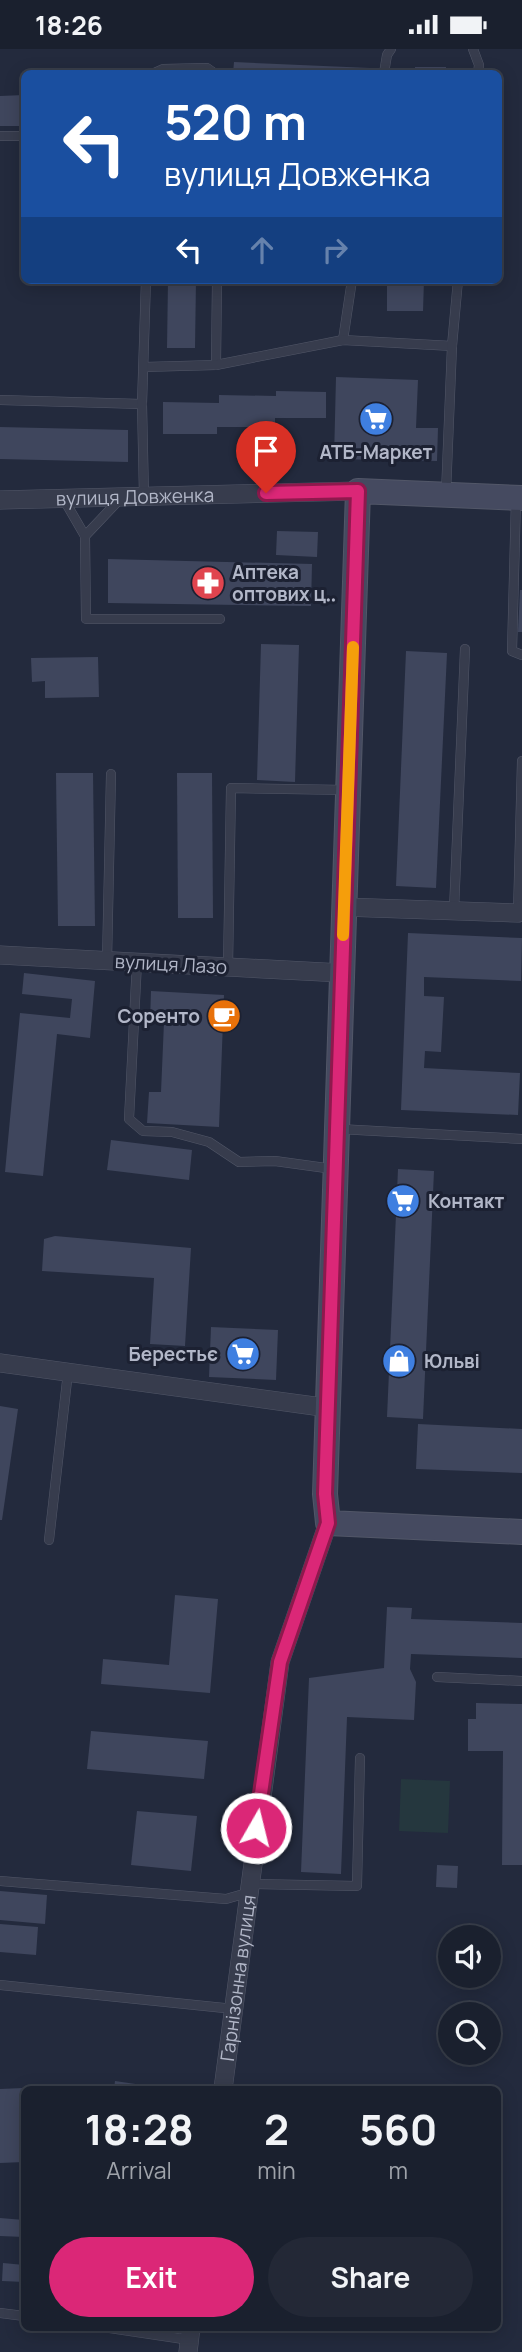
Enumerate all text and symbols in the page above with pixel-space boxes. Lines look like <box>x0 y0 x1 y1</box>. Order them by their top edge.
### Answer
text: 18:26 <box>35 7 103 43</box>
text: 520 m <box>164 88 307 155</box>
icon: left <box>49 98 140 189</box>
text: вулиця Довженка <box>164 152 430 196</box>
icon: left <box>170 231 208 269</box>
icon: ahead <box>243 231 281 269</box>
icon: right <box>316 231 354 269</box>
supermarket icon: АТБ-Маркет <box>357 400 395 438</box>
pin <box>236 421 296 493</box>
icon: arrive <box>247 432 285 470</box>
place label: АТБ-Маркет <box>319 439 433 465</box>
street label: вулиця Довженка <box>55 482 214 512</box>
place label: Аптека оптових ц‥ <box>232 559 336 607</box>
pharmacy icon: Аптека оптових ц‥ <box>189 564 227 602</box>
street label: вулиця Лазо <box>114 948 228 980</box>
cafe icon: Соренто <box>205 997 243 1035</box>
place label: Соренто <box>118 1003 200 1029</box>
supermarket icon: Контакт <box>384 1182 422 1220</box>
place label: Контакт <box>428 1188 504 1214</box>
supermarket icon: Берестьє <box>224 1335 262 1373</box>
place label: Берестьє <box>129 1341 218 1367</box>
shop icon: Юльві <box>380 1342 418 1380</box>
place label: Юльві <box>424 1348 480 1374</box>
position arrow <box>219 1791 293 1865</box>
street label: Гарнізонна вулиця <box>214 1893 262 2063</box>
map controls <box>438 1925 501 2065</box>
button: sound <box>438 1925 501 1988</box>
button: search <box>438 2002 501 2065</box>
text: 18:28 <box>84 2100 194 2158</box>
text: 2 <box>264 2100 289 2158</box>
text: 560 <box>359 2100 438 2158</box>
text: Arrival <box>106 2154 172 2186</box>
text: min <box>257 2154 296 2186</box>
text: m <box>389 2154 408 2186</box>
button: Exit <box>49 2237 254 2317</box>
button: Share <box>268 2237 473 2317</box>

